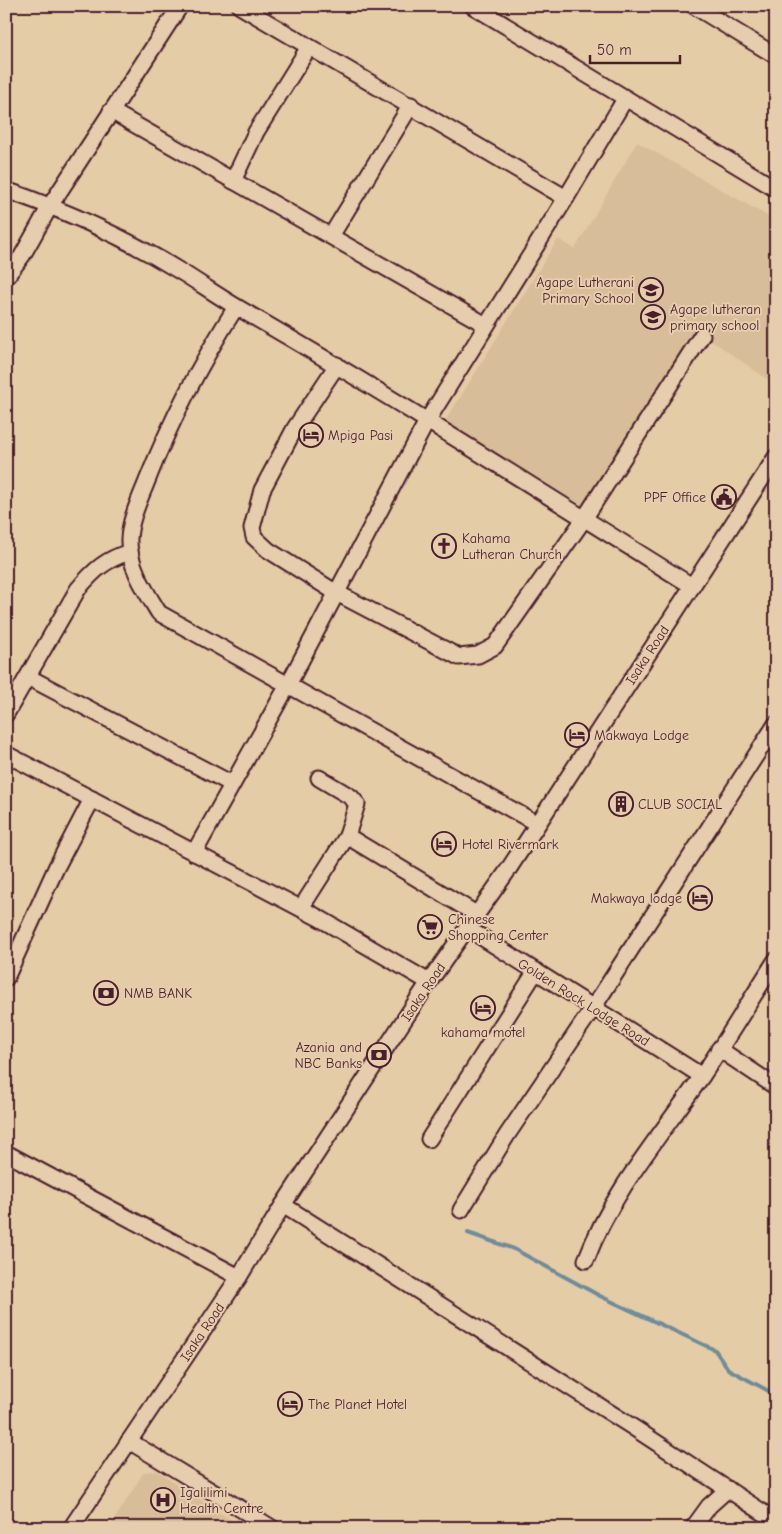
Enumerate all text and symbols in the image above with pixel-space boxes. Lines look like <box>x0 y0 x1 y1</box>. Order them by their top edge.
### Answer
scale bar <box>590 32 680 64</box>
text: 50 m <box>597 41 632 59</box>
place label: Agape Lutherani Primary School <box>536 274 634 307</box>
school or university icon: Agape Lutherani Primary School <box>638 277 664 303</box>
place label: Agape lutheran primary school <box>670 301 761 334</box>
school or university icon: Agape lutheran primary school <box>640 304 666 330</box>
hotel icon: Mpiga Pasi <box>298 422 324 448</box>
place label: Mpiga Pasi <box>328 427 393 444</box>
public building icon: PPF Office <box>711 484 737 510</box>
place label: PPF Office <box>644 489 706 506</box>
place label: Kahama Lutheran Church <box>462 530 562 563</box>
church icon: Kahama Lutheran Church <box>431 533 457 559</box>
street label: Isaka Road <box>622 623 673 688</box>
hotel icon: Makwaya Lodge <box>564 722 590 748</box>
place label: Makwaya Lodge <box>594 727 689 744</box>
building icon: CLUB SOCIAL <box>608 791 634 817</box>
place label: CLUB SOCIAL <box>638 796 722 813</box>
hotel icon: Hotel Rivermark <box>431 831 457 857</box>
place label: Hotel Rivermark <box>462 836 559 853</box>
hotel icon: Makwaya lodge <box>687 885 713 911</box>
place label: Makwaya lodge <box>591 890 682 907</box>
place label: Chinese Shopping Center <box>448 911 548 944</box>
supermarket icon: Chinese Shopping Center <box>417 914 443 940</box>
street label: Golden Rock Lodge Road <box>515 955 653 1050</box>
street label: Isaka Road <box>398 960 449 1025</box>
bank icon: NMB BANK <box>93 980 119 1006</box>
place label: NMB BANK <box>124 985 192 1002</box>
hotel icon: kahama motel <box>470 995 496 1021</box>
place label: kahama motel <box>441 1024 525 1041</box>
place label: Azania and NBC Banks <box>295 1039 362 1072</box>
bank icon: Azania and NBC Banks <box>366 1042 392 1068</box>
street label: Isaka Road <box>177 1300 228 1365</box>
hotel icon: The Planet Hotel <box>277 1391 303 1417</box>
place label: The Planet Hotel <box>308 1396 407 1413</box>
place label: Igalilimi Health Centre <box>180 1484 263 1517</box>
hospital icon: Igalilimi Health Centre <box>150 1487 176 1513</box>

